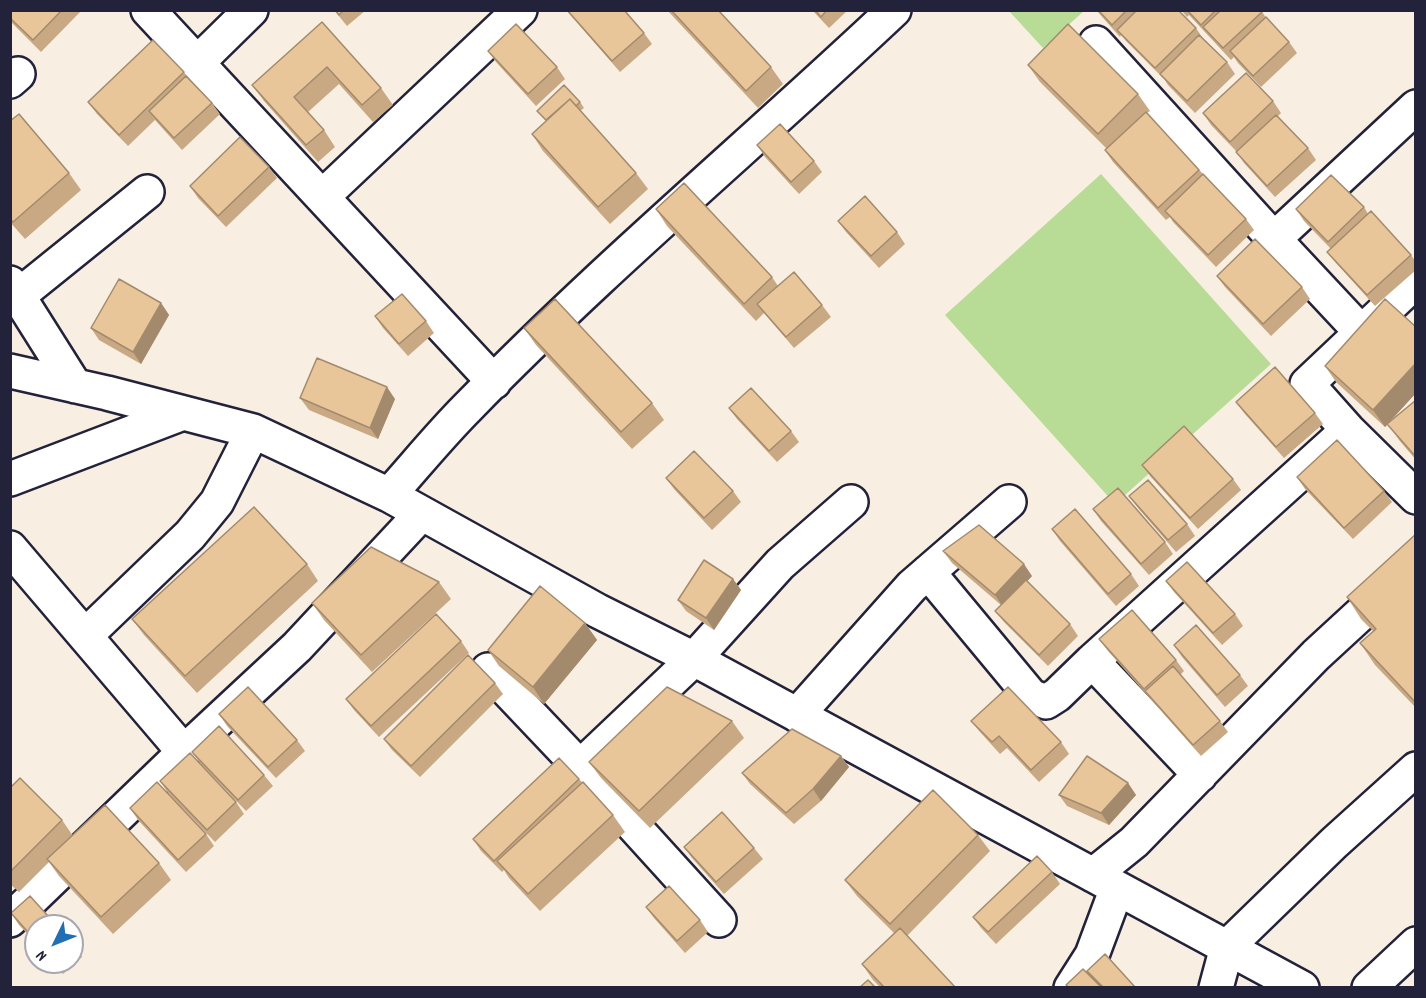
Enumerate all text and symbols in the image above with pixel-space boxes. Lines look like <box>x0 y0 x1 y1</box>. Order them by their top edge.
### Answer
north arrow <box>24 914 84 974</box>
text: N <box>31 945 53 966</box>

